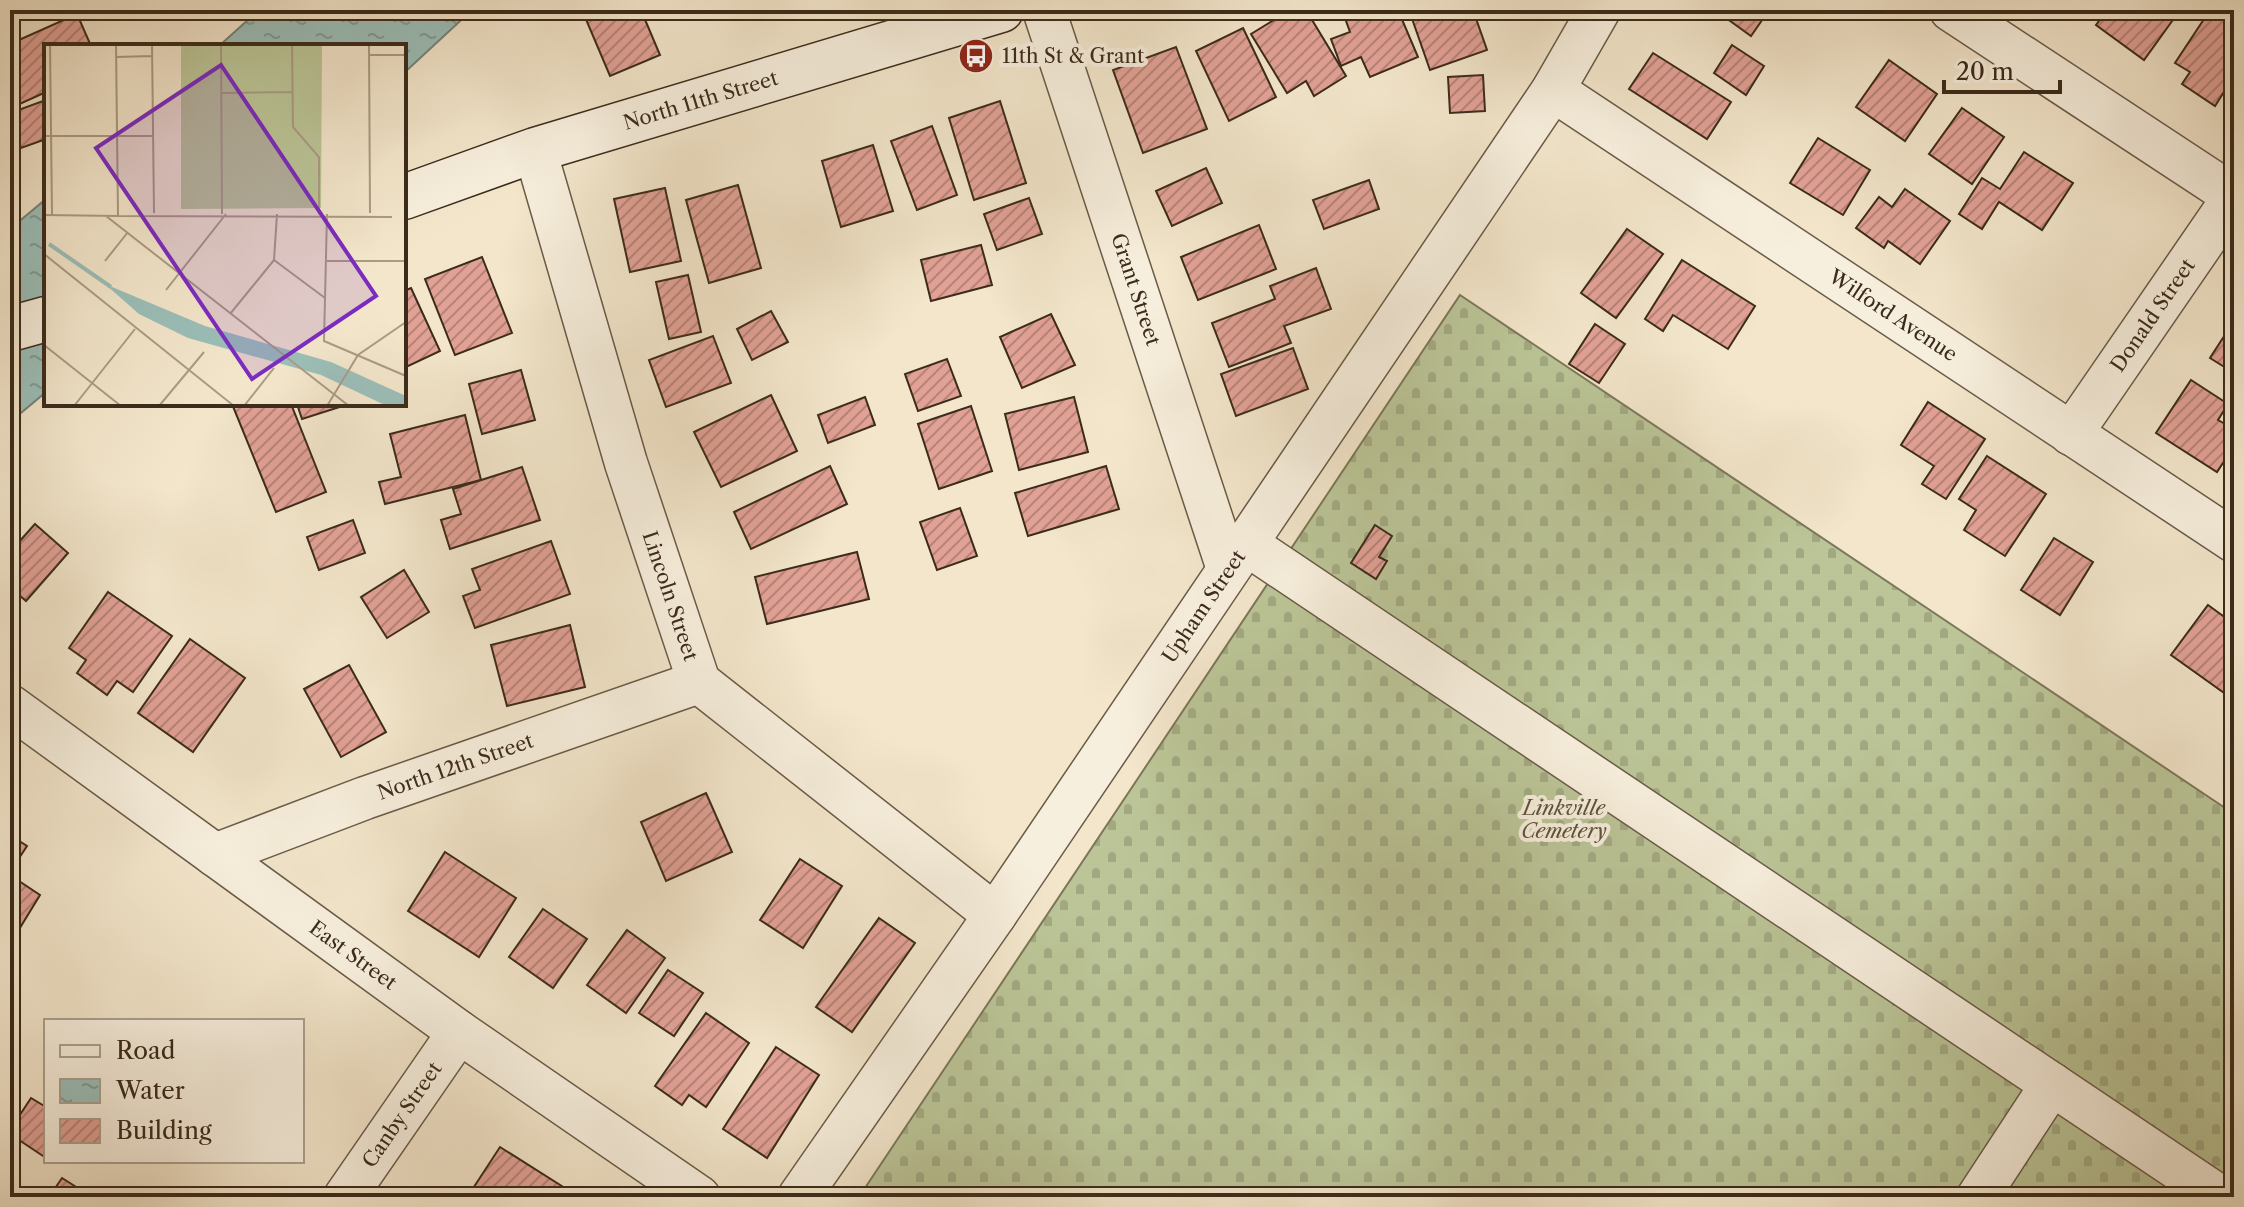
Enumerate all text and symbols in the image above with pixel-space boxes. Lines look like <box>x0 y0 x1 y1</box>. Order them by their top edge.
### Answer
bus stop icon: 11th St & Grant <box>957 37 995 75</box>
inset map <box>44 44 406 406</box>
place label: 11th St & Grant <box>1002 44 1144 68</box>
scale bar <box>1944 44 2060 94</box>
text: 20 m <box>1956 57 2014 86</box>
street label: North 11th Street <box>620 66 781 135</box>
street label: Grant Street <box>1106 230 1166 348</box>
street label: Donald Street <box>2105 254 2200 376</box>
street label: Wilford Avenue <box>1824 264 1962 366</box>
street label: Lincoln Street <box>638 528 703 664</box>
street label: Upham Street <box>1157 545 1250 667</box>
street label: North 12th Street <box>374 729 536 805</box>
park label: Linkville Cemetery <box>1521 796 1607 843</box>
street label: East Street <box>305 915 401 995</box>
legend <box>44 1019 304 1163</box>
text: Road <box>116 1036 176 1065</box>
street label: Canby Street <box>357 1057 447 1172</box>
text: Water <box>115 1076 185 1105</box>
text: Building <box>116 1116 212 1145</box>

